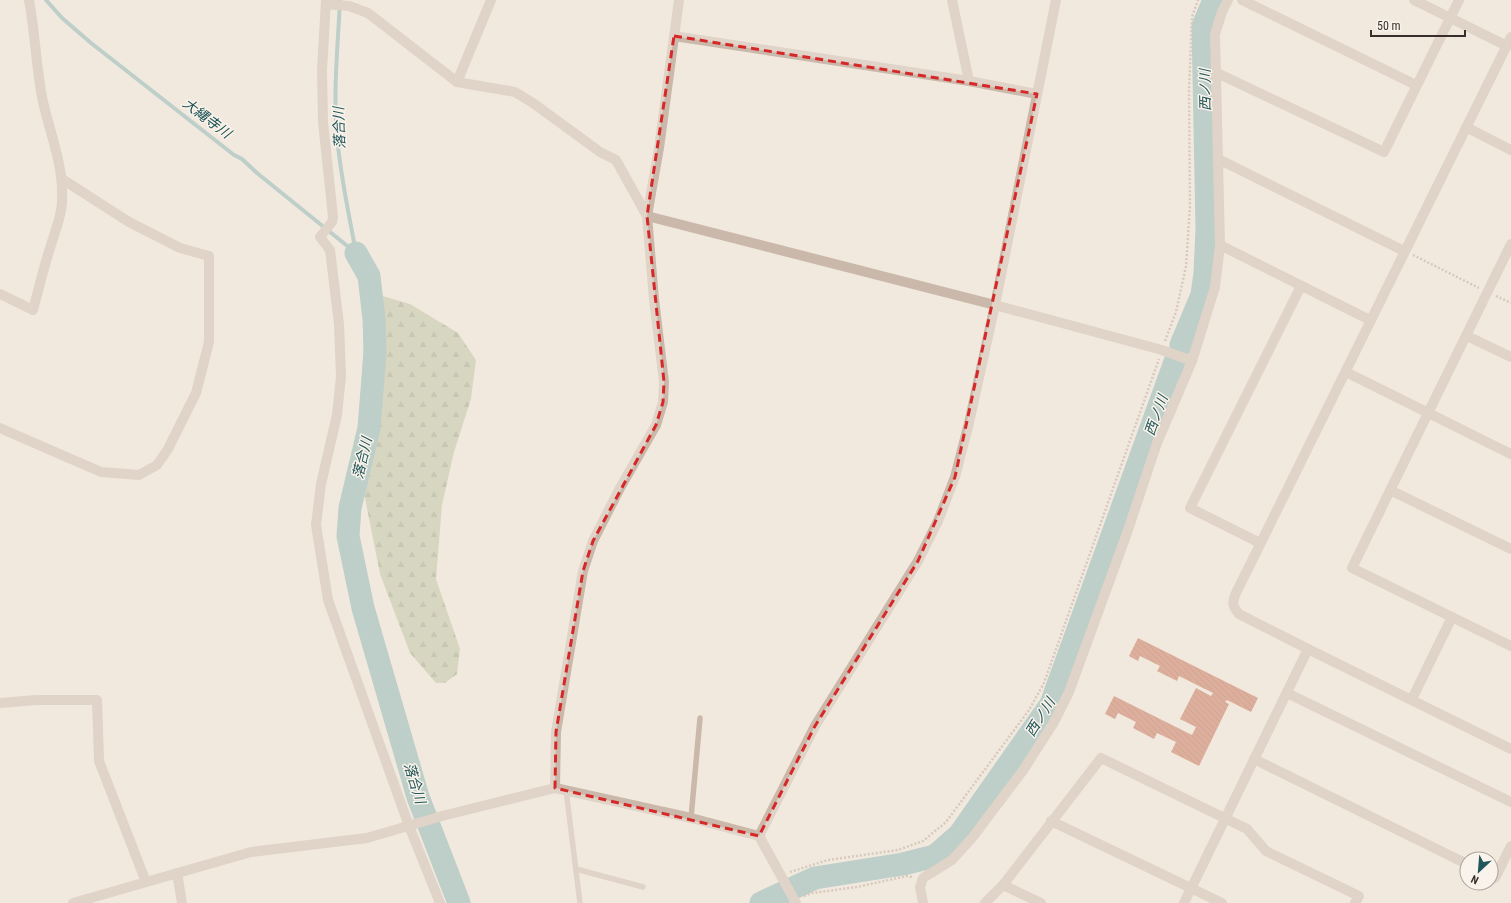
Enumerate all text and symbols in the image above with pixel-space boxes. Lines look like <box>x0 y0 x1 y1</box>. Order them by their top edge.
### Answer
scale bar <box>1371 12 1465 38</box>
text: 50 m <box>1377 19 1401 33</box>
water label: 西ノ川 <box>1197 67 1213 111</box>
water label: 大縄寺川 <box>180 95 236 142</box>
water label: 落合川 <box>330 105 348 149</box>
water label: 西ノ川 <box>1141 391 1171 437</box>
water label: 落合川 <box>349 434 375 480</box>
water label: 西ノ川 <box>1022 693 1059 739</box>
water label: 落合川 <box>401 761 429 807</box>
north arrow <box>1459 851 1499 891</box>
text: N <box>1469 872 1481 887</box>

